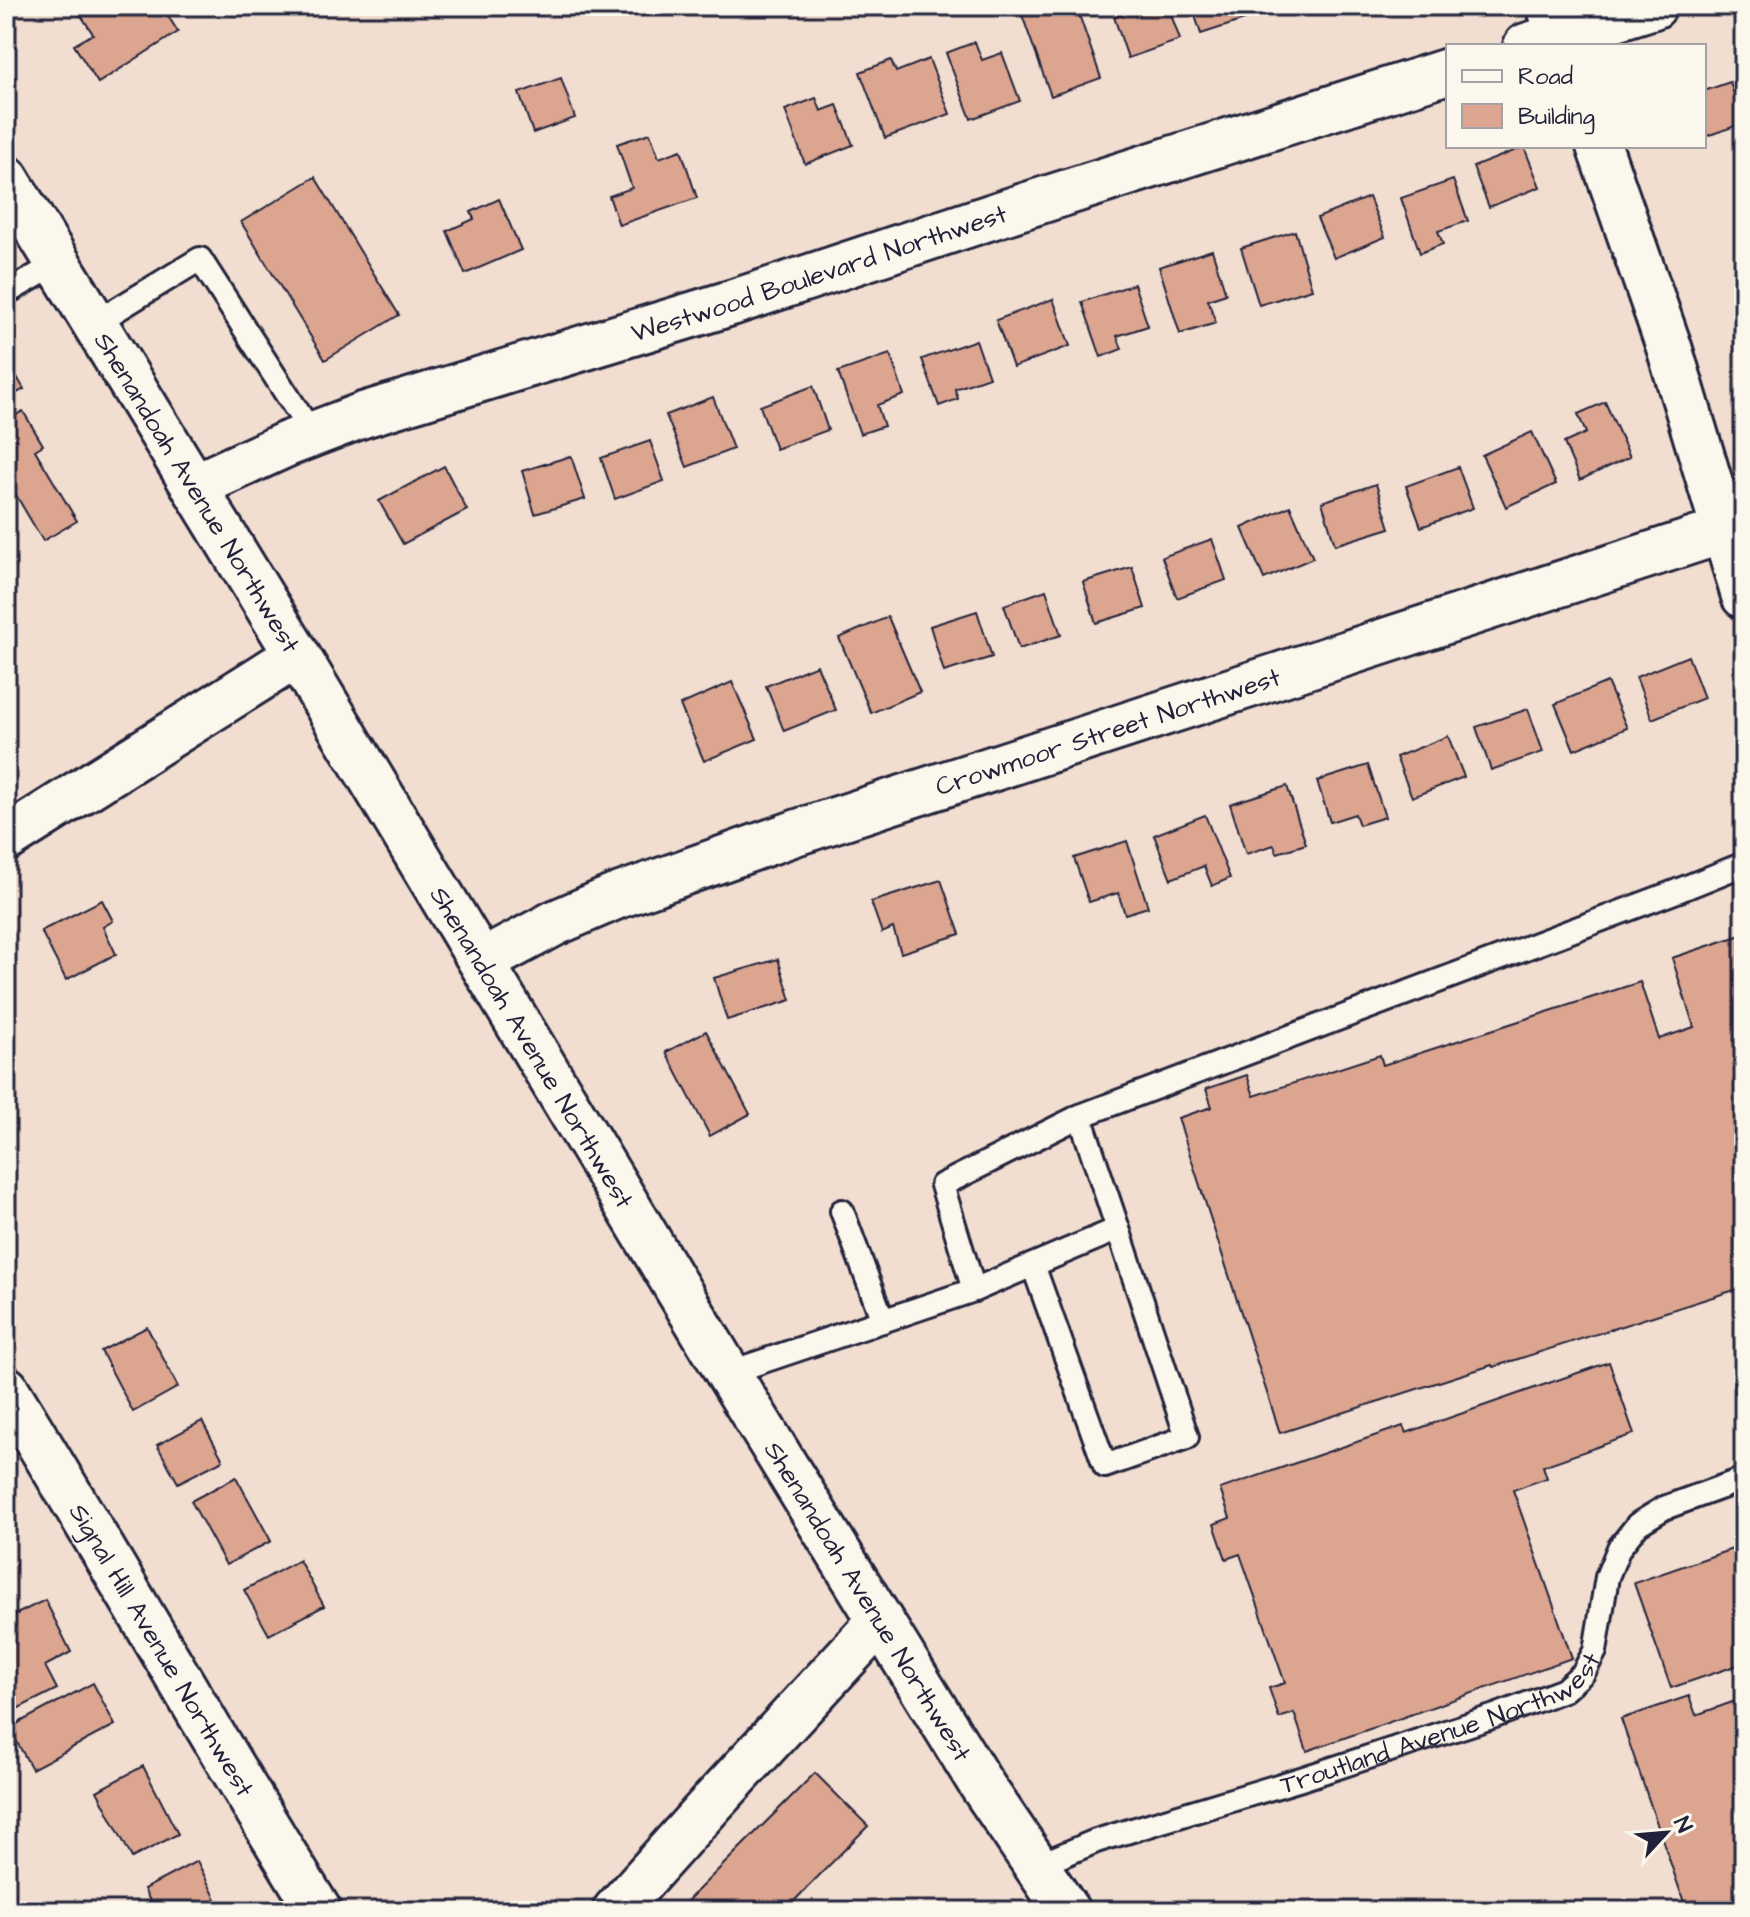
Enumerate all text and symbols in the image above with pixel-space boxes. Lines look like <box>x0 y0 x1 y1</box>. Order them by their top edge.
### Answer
legend <box>1446 44 1706 148</box>
text: Road <box>1518 60 1573 94</box>
text: Building <box>1518 100 1595 135</box>
street label: Westwood Boulevard Northwest <box>627 196 1012 351</box>
street label: Shenandoah Avenue Northwest <box>85 325 309 660</box>
street label: Crowmoor Street Northwest <box>931 659 1286 805</box>
street label: Shenandoah Avenue Northwest <box>421 880 642 1216</box>
street label: Shenandoah Avenue Northwest <box>755 1435 980 1769</box>
street label: Signal Hill Avenue Northwest <box>60 1497 263 1804</box>
street label: Troutland Avenue Northwest <box>1276 1646 1610 1803</box>
north arrow <box>1626 1793 1706 1873</box>
text: N <box>1666 1812 1700 1838</box>

